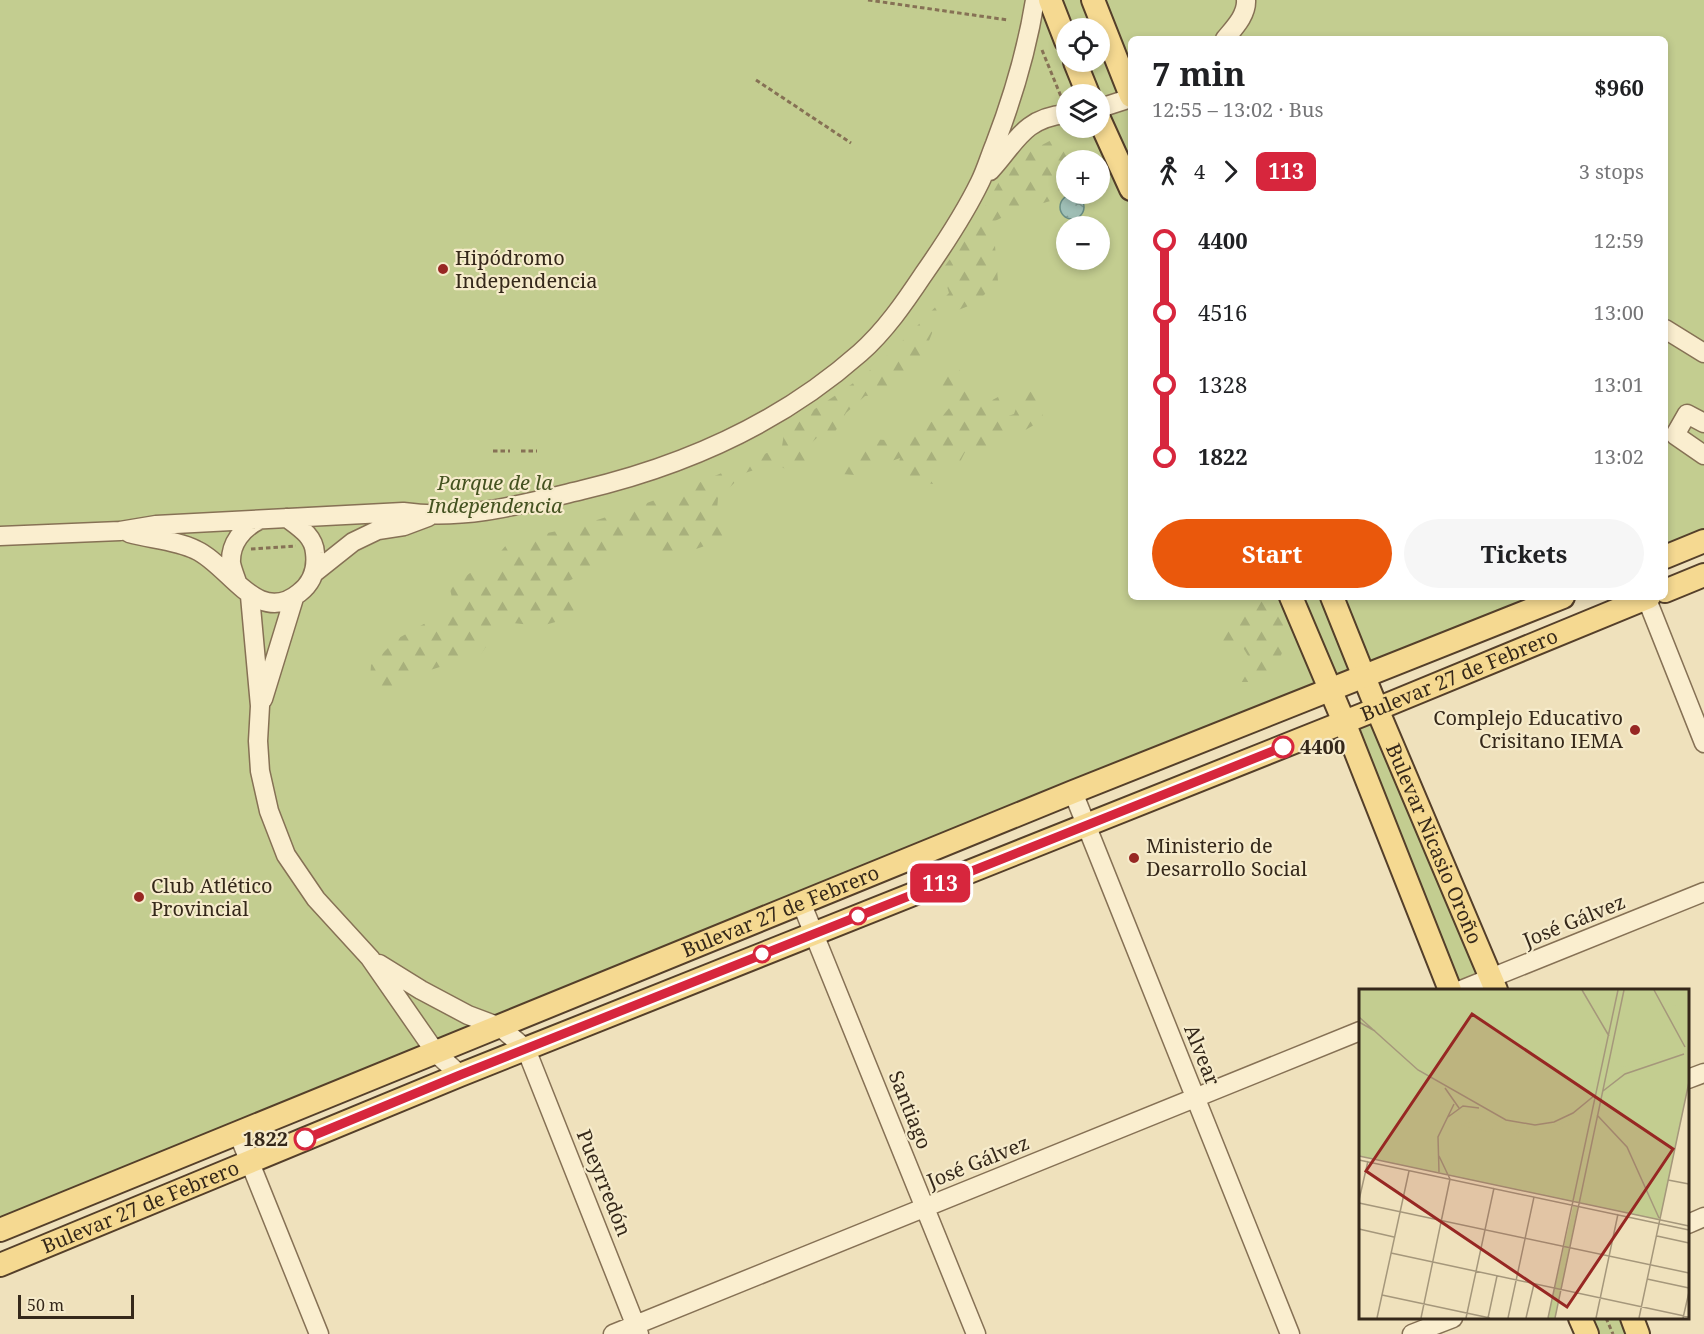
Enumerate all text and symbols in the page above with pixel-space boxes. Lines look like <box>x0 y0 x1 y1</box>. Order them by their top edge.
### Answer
map controls <box>1056 18 1110 270</box>
button: locate <box>1056 18 1110 72</box>
text: 7 min <box>1152 51 1245 96</box>
text: $960 <box>1594 72 1644 102</box>
button: layers <box>1056 84 1110 138</box>
text: 12:55 – 13:02 · Bus <box>1152 96 1323 123</box>
button: + <box>1056 150 1110 204</box>
icon: walk <box>1152 155 1185 188</box>
icon: forward <box>1214 155 1247 188</box>
text: 113 <box>1268 157 1304 185</box>
text: 4 <box>1194 158 1205 185</box>
text: 3 stops <box>1579 158 1644 185</box>
button: − <box>1056 216 1110 270</box>
text: 4400 <box>1198 225 1248 255</box>
text: 12:59 <box>1594 227 1644 254</box>
place label: Hipódromo Independencia <box>455 244 597 294</box>
marker: Hipódromo Independencia <box>436 262 450 276</box>
text: 4516 <box>1198 297 1247 327</box>
text: 13:00 <box>1594 299 1644 326</box>
text: 1328 <box>1198 369 1247 399</box>
text: 13:01 <box>1594 371 1644 398</box>
text: 1822 <box>1198 441 1248 471</box>
text: 13:02 <box>1594 443 1644 470</box>
park label: Parque de la Independencia <box>427 469 563 519</box>
button: Start <box>1152 519 1392 588</box>
button: Tickets <box>1404 519 1644 588</box>
street label: Bulevar 27 de Febrero <box>1356 622 1562 727</box>
place label: Complejo Educativo Crisitano IEMA <box>1433 704 1624 754</box>
marker: Complejo Educativo Crisitano IEMA <box>1628 723 1642 737</box>
place label: 4400 <box>1300 733 1345 760</box>
marker: 4400 <box>1272 736 1294 758</box>
street label: Bulevar Nicasio Oroño <box>1380 739 1489 948</box>
place label: Ministerio de Desarrollo Social <box>1146 832 1307 882</box>
marker: Ministerio de Desarrollo Social <box>1127 851 1141 865</box>
street label: Bulevar 27 de Febrero <box>677 859 883 963</box>
line badge: 113 <box>906 864 974 902</box>
text: 113 <box>922 869 958 897</box>
place label: Club Atlético Provincial <box>151 872 273 922</box>
street label: José Gálvez <box>1518 888 1629 954</box>
marker: Club Atlético Provincial <box>132 890 146 904</box>
unlabelled marker <box>849 907 867 925</box>
unlabelled marker <box>753 945 771 963</box>
inset map <box>1359 989 1689 1319</box>
street label: Alvear <box>1178 1020 1227 1090</box>
street label: Santiago <box>883 1067 938 1153</box>
place label: 1822 <box>243 1125 288 1152</box>
street label: Pueyrredón <box>571 1125 638 1240</box>
marker: 1822 <box>294 1128 316 1150</box>
street label: José Gálvez <box>922 1129 1033 1195</box>
street label: Bulevar 27 de Febrero <box>38 1154 243 1259</box>
scale bar <box>18 1292 134 1320</box>
text: 50 m <box>27 1294 64 1316</box>

